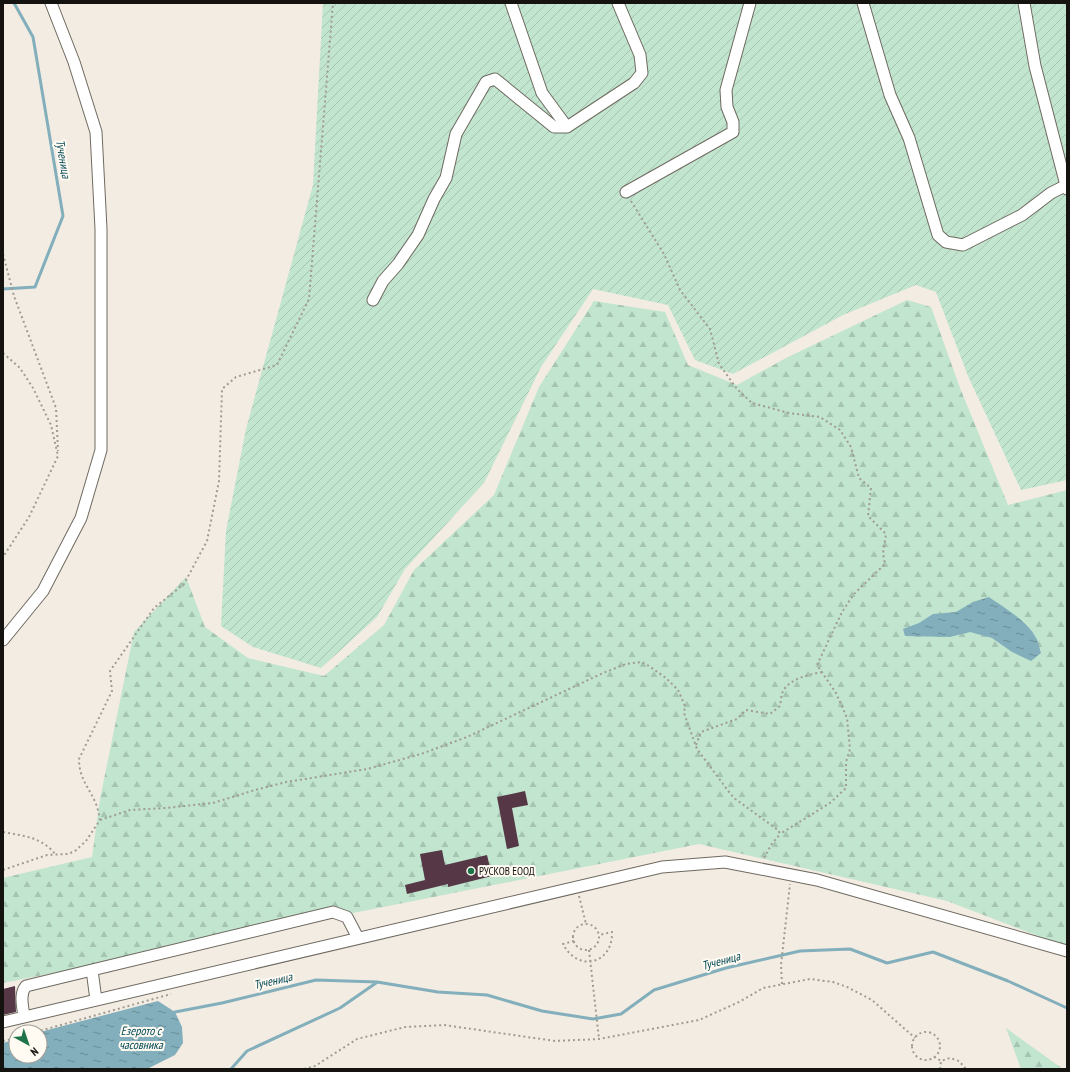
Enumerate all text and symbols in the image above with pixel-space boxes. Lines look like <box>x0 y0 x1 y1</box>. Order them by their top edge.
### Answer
water label: Тученица <box>53 138 74 181</box>
place label: РУСКОВ ЕООД <box>479 864 535 878</box>
marker: РУСКОВ ЕООД <box>466 866 476 876</box>
water label: Тученица <box>700 948 743 973</box>
water label: Тученица <box>252 969 295 992</box>
water label: Езерото с часовника <box>119 1023 164 1052</box>
north arrow <box>8 1024 48 1064</box>
text: N <box>28 1044 41 1059</box>

